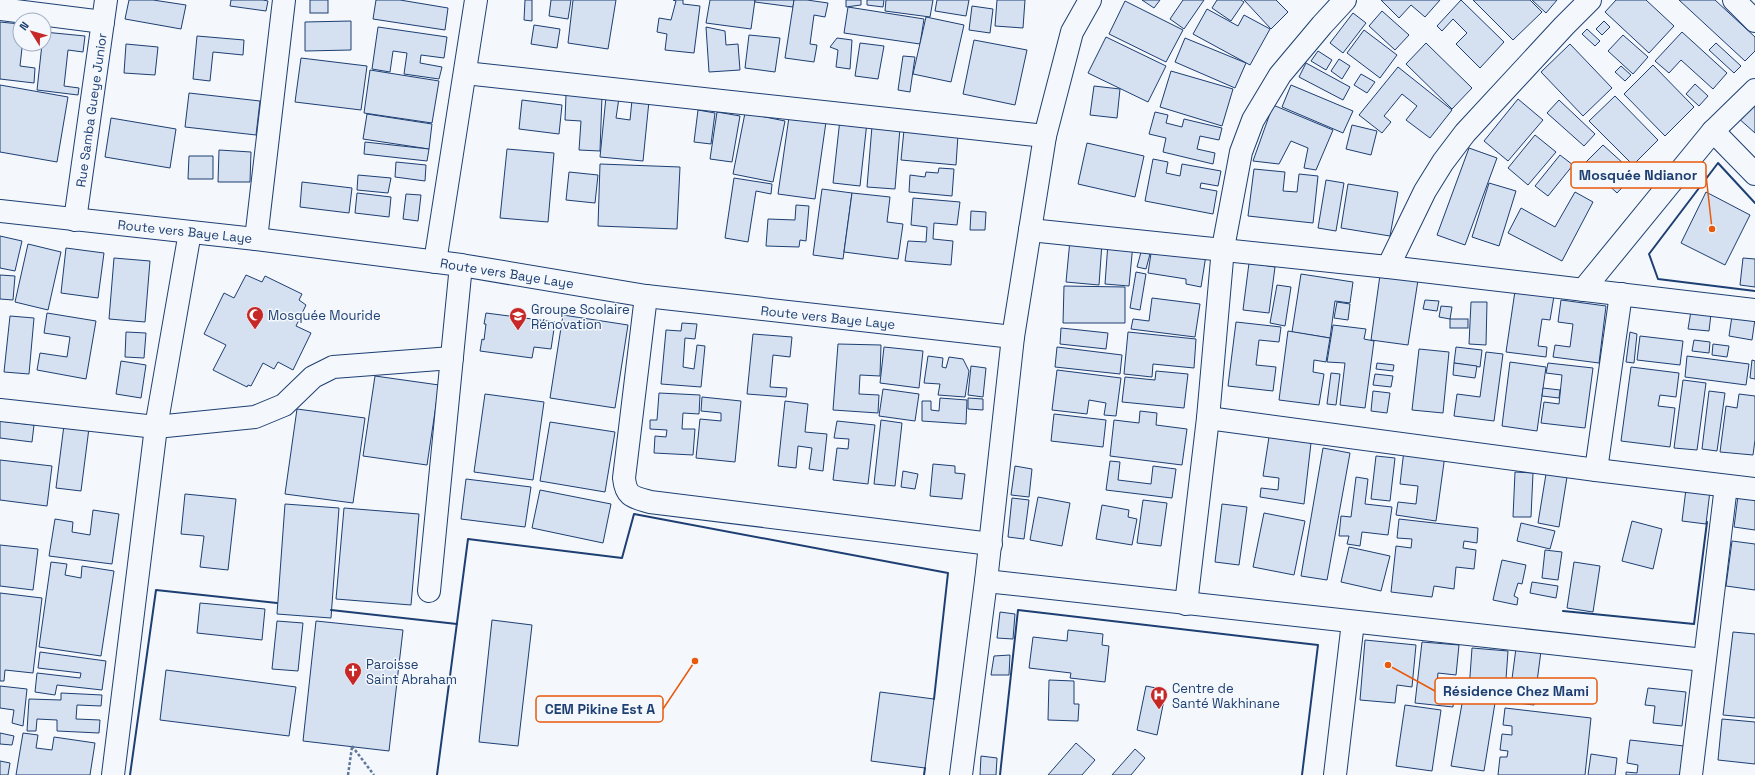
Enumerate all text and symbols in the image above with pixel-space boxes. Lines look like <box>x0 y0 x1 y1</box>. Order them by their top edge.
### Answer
north arrow <box>12 12 52 52</box>
text: N <box>16 19 32 33</box>
street label: Rue Samba Gueye Junior <box>72 32 111 188</box>
callout: Mosquée Ndianor <box>1571 162 1706 188</box>
text: Mosquée Ndianor <box>1579 166 1698 184</box>
street label: Route vers Baye Laye <box>117 216 253 247</box>
street label: Route vers Baye Laye <box>439 255 575 292</box>
place label: Groupe Scolaire Rénovation <box>531 301 630 333</box>
street label: Route vers Baye Laye <box>760 302 896 333</box>
mosque icon: Mosquée Mouride <box>245 305 265 330</box>
school or university icon: Groupe Scolaire Rénovation <box>508 306 528 331</box>
place label: Mosquée Mouride <box>268 307 381 324</box>
place label: Paroisse Saint Abraham <box>366 656 457 688</box>
church icon: Paroisse Saint Abraham <box>343 661 363 686</box>
callout: Résidence Chez Mami <box>1435 678 1597 704</box>
place label: Centre de Santé Wakhinane <box>1172 680 1280 712</box>
text: Résidence Chez Mami <box>1443 682 1589 700</box>
hospital icon: Centre de Santé Wakhinane <box>1149 685 1169 710</box>
callout: CEM Pikine Est A <box>536 696 663 722</box>
text: CEM Pikine Est A <box>545 700 655 718</box>

